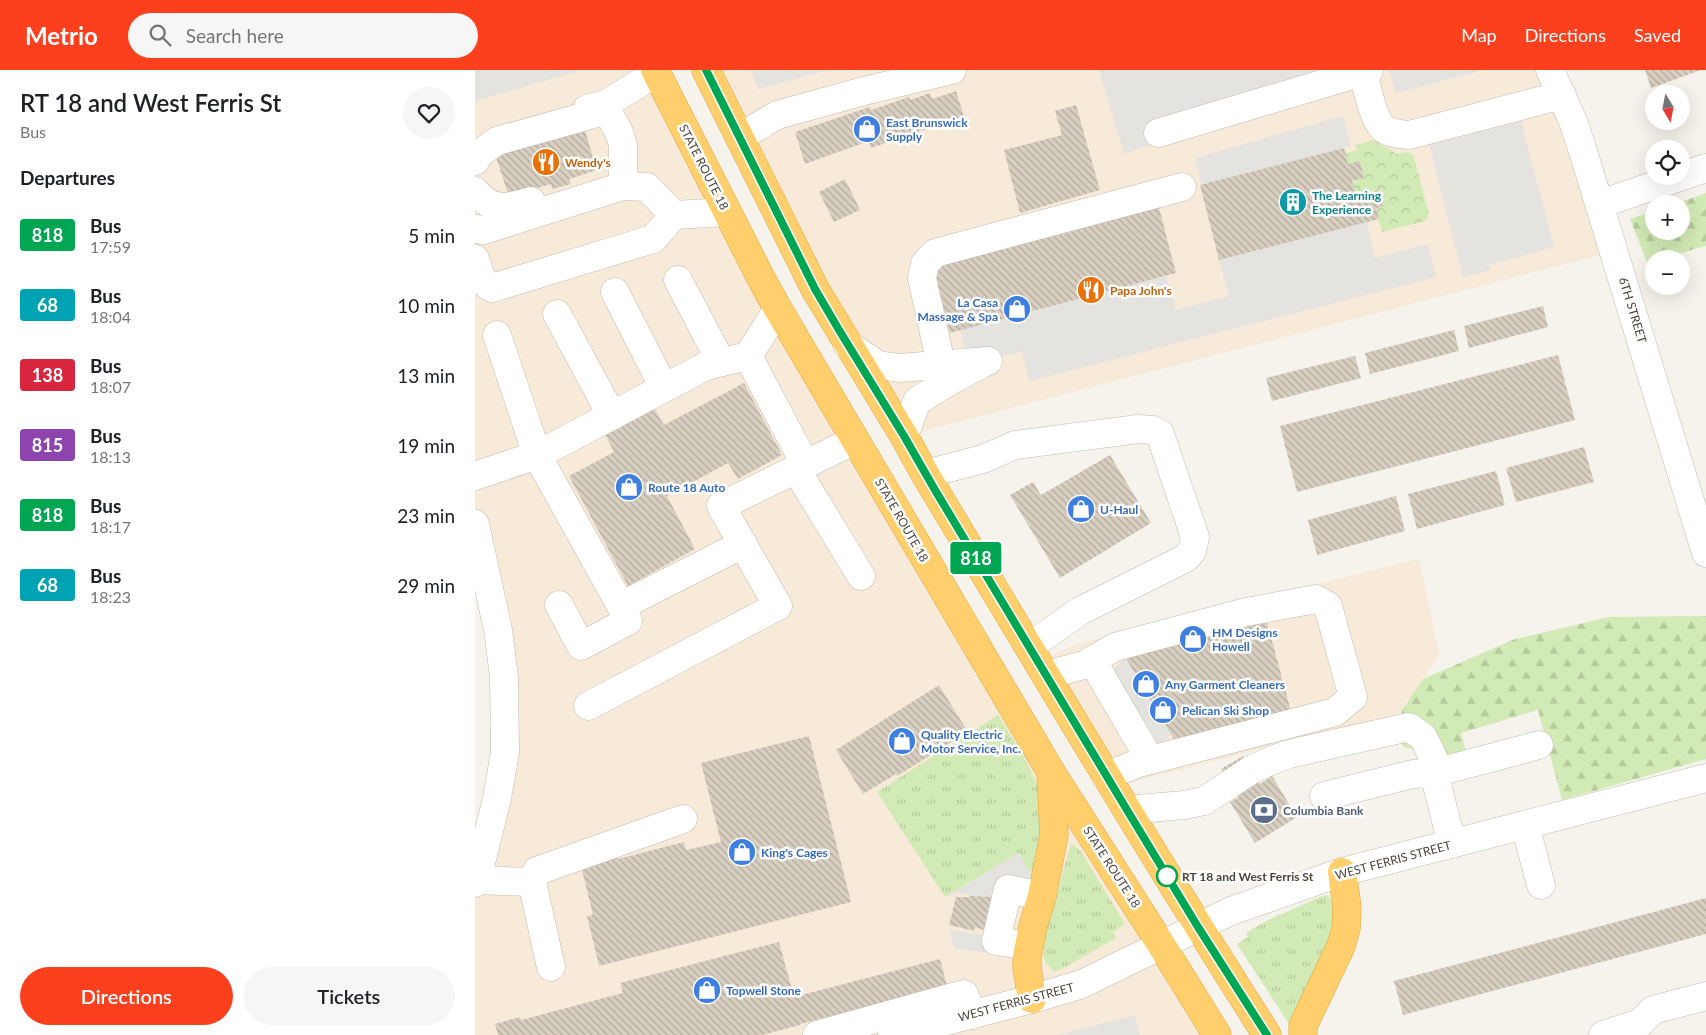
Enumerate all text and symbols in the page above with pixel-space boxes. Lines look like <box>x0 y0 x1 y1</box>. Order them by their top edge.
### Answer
search box <box>128 13 478 58</box>
text: Metrio <box>25 21 98 50</box>
icon: search <box>146 21 174 49</box>
text: Search here <box>186 24 284 47</box>
text: Map <box>1461 24 1497 46</box>
text: Directions <box>1525 24 1606 46</box>
text: Saved <box>1634 24 1681 46</box>
north arrow <box>1645 85 1690 130</box>
map controls <box>1645 85 1690 295</box>
button: heart <box>403 87 455 139</box>
text: RT 18 and West Ferris St <box>20 88 281 117</box>
shop icon: East Brunswick Supply <box>852 114 882 144</box>
place label: East Brunswick Supply <box>886 115 968 144</box>
text: Bus <box>20 122 46 141</box>
street label: STATE ROUTE 18 <box>676 122 732 212</box>
button: locate <box>1645 140 1690 185</box>
restaurant icon: Wendy's <box>531 147 561 177</box>
place label: Wendy's <box>565 155 611 170</box>
text: Departures <box>20 166 115 189</box>
building icon: The Learning Experience <box>1278 187 1308 217</box>
place label: The Learning Experience <box>1312 188 1382 217</box>
button: + <box>1645 195 1690 240</box>
text: Bus <box>90 214 121 237</box>
text: 818 <box>32 224 63 246</box>
text: 5 min <box>408 224 455 247</box>
text: 17:59 <box>90 237 131 256</box>
button: − <box>1645 250 1690 295</box>
restaurant icon: Papa John's <box>1076 275 1106 305</box>
street label: 6TH STREET <box>1616 275 1650 345</box>
place label: Papa John's <box>1110 283 1172 298</box>
text: Bus <box>90 284 121 307</box>
text: 68 <box>37 294 58 316</box>
text: 10 min <box>397 294 455 317</box>
shop icon: La Casa Massage & Spa <box>1002 294 1032 324</box>
place label: La Casa Massage & Spa <box>918 295 998 324</box>
text: 18:04 <box>90 307 131 326</box>
text: Bus <box>90 354 121 377</box>
text: 138 <box>32 364 63 386</box>
text: 13 min <box>397 364 455 387</box>
text: 18:07 <box>90 377 131 396</box>
text: Bus <box>90 424 121 447</box>
text: 815 <box>32 434 63 456</box>
text: 19 min <box>397 434 455 457</box>
text: 18:13 <box>90 447 131 466</box>
shop icon: Route 18 Auto <box>614 472 644 502</box>
street label: STATE ROUTE 18 <box>872 476 932 564</box>
place label: Route 18 Auto <box>648 480 726 495</box>
text: Bus <box>90 494 121 517</box>
shop icon: U-Haul <box>1066 494 1096 524</box>
place label: U-Haul <box>1100 502 1138 517</box>
text: 818 <box>32 504 63 526</box>
text: 23 min <box>397 504 455 527</box>
text: 18:17 <box>90 517 131 536</box>
line badge: 818 <box>947 542 1005 574</box>
text: 818 <box>960 547 992 569</box>
text: Bus <box>90 564 121 587</box>
text: 68 <box>37 574 58 596</box>
text: 29 min <box>397 574 455 597</box>
text: 18:23 <box>90 587 131 606</box>
shop icon: HM Designs Howell <box>1178 624 1208 654</box>
place label: HM Designs Howell <box>1212 625 1278 654</box>
shop icon: Any Garment Cleaners <box>1131 669 1161 699</box>
place label: Any Garment Cleaners <box>1164 677 1285 692</box>
shop icon: Pelican Ski Shop <box>1148 695 1178 725</box>
place label: Pelican Ski Shop <box>1182 703 1269 718</box>
shop icon: Quality Electric Motor Service, Inc. <box>887 726 917 756</box>
place label: Quality Electric Motor Service, Inc. <box>921 727 1021 756</box>
bank icon: Columbia Bank <box>1249 795 1279 825</box>
place label: Columbia Bank <box>1283 803 1364 818</box>
street label: STATE ROUTE 18 <box>1080 823 1144 911</box>
shop icon: King's Cages <box>727 837 757 867</box>
street label: WEST FERRIS STREET <box>1333 837 1453 883</box>
place label: King's Cages <box>761 845 828 860</box>
marker: RT 18 and West Ferris St <box>1156 865 1178 887</box>
place label: RT 18 and West Ferris St <box>1182 869 1314 884</box>
button: Directions <box>20 967 233 1025</box>
button: Tickets <box>243 967 455 1025</box>
shop icon: Topwell Stone <box>692 975 722 1005</box>
street label: WEST FERRIS STREET <box>956 979 1076 1025</box>
place label: Topwell Stone <box>726 983 802 998</box>

